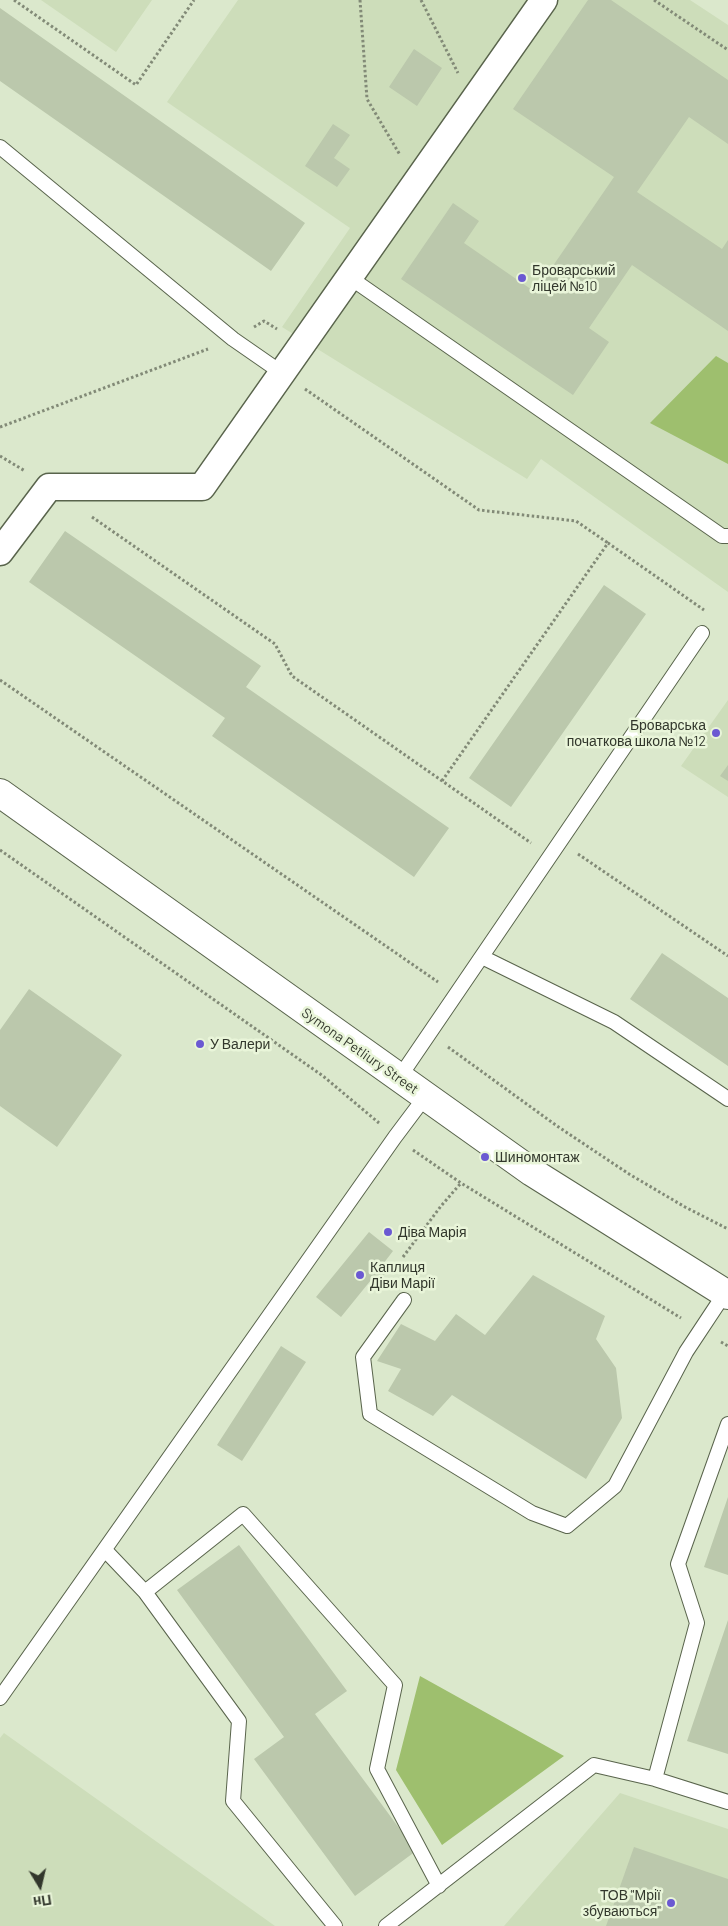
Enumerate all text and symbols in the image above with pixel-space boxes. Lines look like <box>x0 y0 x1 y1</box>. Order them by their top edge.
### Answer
place label: Броварський ліцей №10 <box>532 262 616 294</box>
marker: Броварський ліцей №10 <box>516 272 528 284</box>
place label: Броварська початкова школа №12 <box>567 717 706 750</box>
marker: Броварська початкова школа №12 <box>710 727 722 739</box>
street label: Symona Petliury Street <box>298 1004 422 1098</box>
place label: У Валери <box>210 1036 270 1052</box>
marker: У Валери <box>194 1038 206 1050</box>
place label: Шиномонтаж <box>495 1149 580 1165</box>
marker: Шиномонтаж <box>479 1151 491 1163</box>
place label: Діва Марія <box>398 1224 467 1240</box>
marker: Діва Марія <box>382 1226 394 1238</box>
place label: Каплиця Діви Марії <box>370 1259 435 1292</box>
marker: Каплиця Діви Марії <box>354 1269 366 1281</box>
north arrow <box>15 1861 65 1911</box>
place label: ТОВ "Мрії збуваються" <box>583 1887 661 1920</box>
text: Пн <box>32 1891 53 1911</box>
marker: ТОВ "Мрії збуваються" <box>665 1897 677 1909</box>

